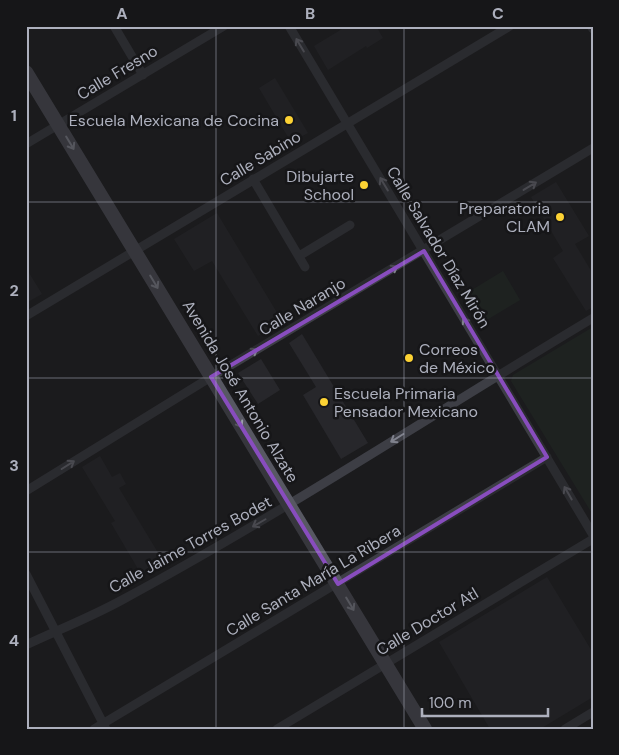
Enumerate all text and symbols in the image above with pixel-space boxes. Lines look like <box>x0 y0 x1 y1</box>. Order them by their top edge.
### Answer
text: A <box>116 3 128 24</box>
text: B <box>305 3 315 24</box>
text: C <box>492 3 504 24</box>
one-way arrow <box>295 38 305 52</box>
street label: Calle Fresno <box>73 40 162 105</box>
text: 1 <box>11 105 17 126</box>
place label: Escuela Mexicana de Cocina <box>69 110 279 131</box>
marker: Escuela Mexicana de Cocina <box>283 114 295 126</box>
street label: Calle Sabino <box>216 126 305 191</box>
one-way arrow <box>66 135 76 149</box>
street label: Calle Salvador Díaz Mirón <box>382 163 495 332</box>
place label: Dibujarte School <box>286 166 354 205</box>
one-way arrow <box>378 178 388 192</box>
marker: Dibujarte School <box>358 179 370 191</box>
one-way arrow <box>522 181 536 191</box>
place label: Preparatoria CLAM <box>459 198 550 237</box>
marker: Preparatoria CLAM <box>554 211 566 223</box>
one-way arrow <box>383 265 397 275</box>
street label: Calle Naranjo <box>255 272 349 341</box>
one-way arrow <box>150 274 160 288</box>
text: 2 <box>9 280 19 301</box>
street label: Avenida José Antonio Alzate <box>178 296 303 486</box>
one-way arrow <box>462 317 472 331</box>
place label: Correos de México <box>419 339 495 378</box>
one-way arrow <box>244 348 258 358</box>
marker: Correos de México <box>403 352 415 364</box>
place label: Escuela Primaria Pensador Mexicano <box>334 383 478 422</box>
marker: Escuela Primaria Pensador Mexicano <box>318 396 330 408</box>
one-way arrow <box>234 414 244 428</box>
one-way arrow <box>391 433 405 443</box>
text: 3 <box>9 455 19 476</box>
one-way arrow <box>60 460 74 470</box>
one-way arrow <box>563 487 573 501</box>
street label: Calle Jaime Torres Bodet <box>105 491 275 598</box>
one-way arrow <box>252 518 266 528</box>
street label: Calle Santa María La Ribera <box>222 520 404 641</box>
street label: Calle Doctor Atl <box>372 583 482 660</box>
one-way arrow <box>346 597 356 611</box>
text: 4 <box>9 630 19 651</box>
scale bar <box>422 685 548 717</box>
text: 100 m <box>429 693 472 713</box>

